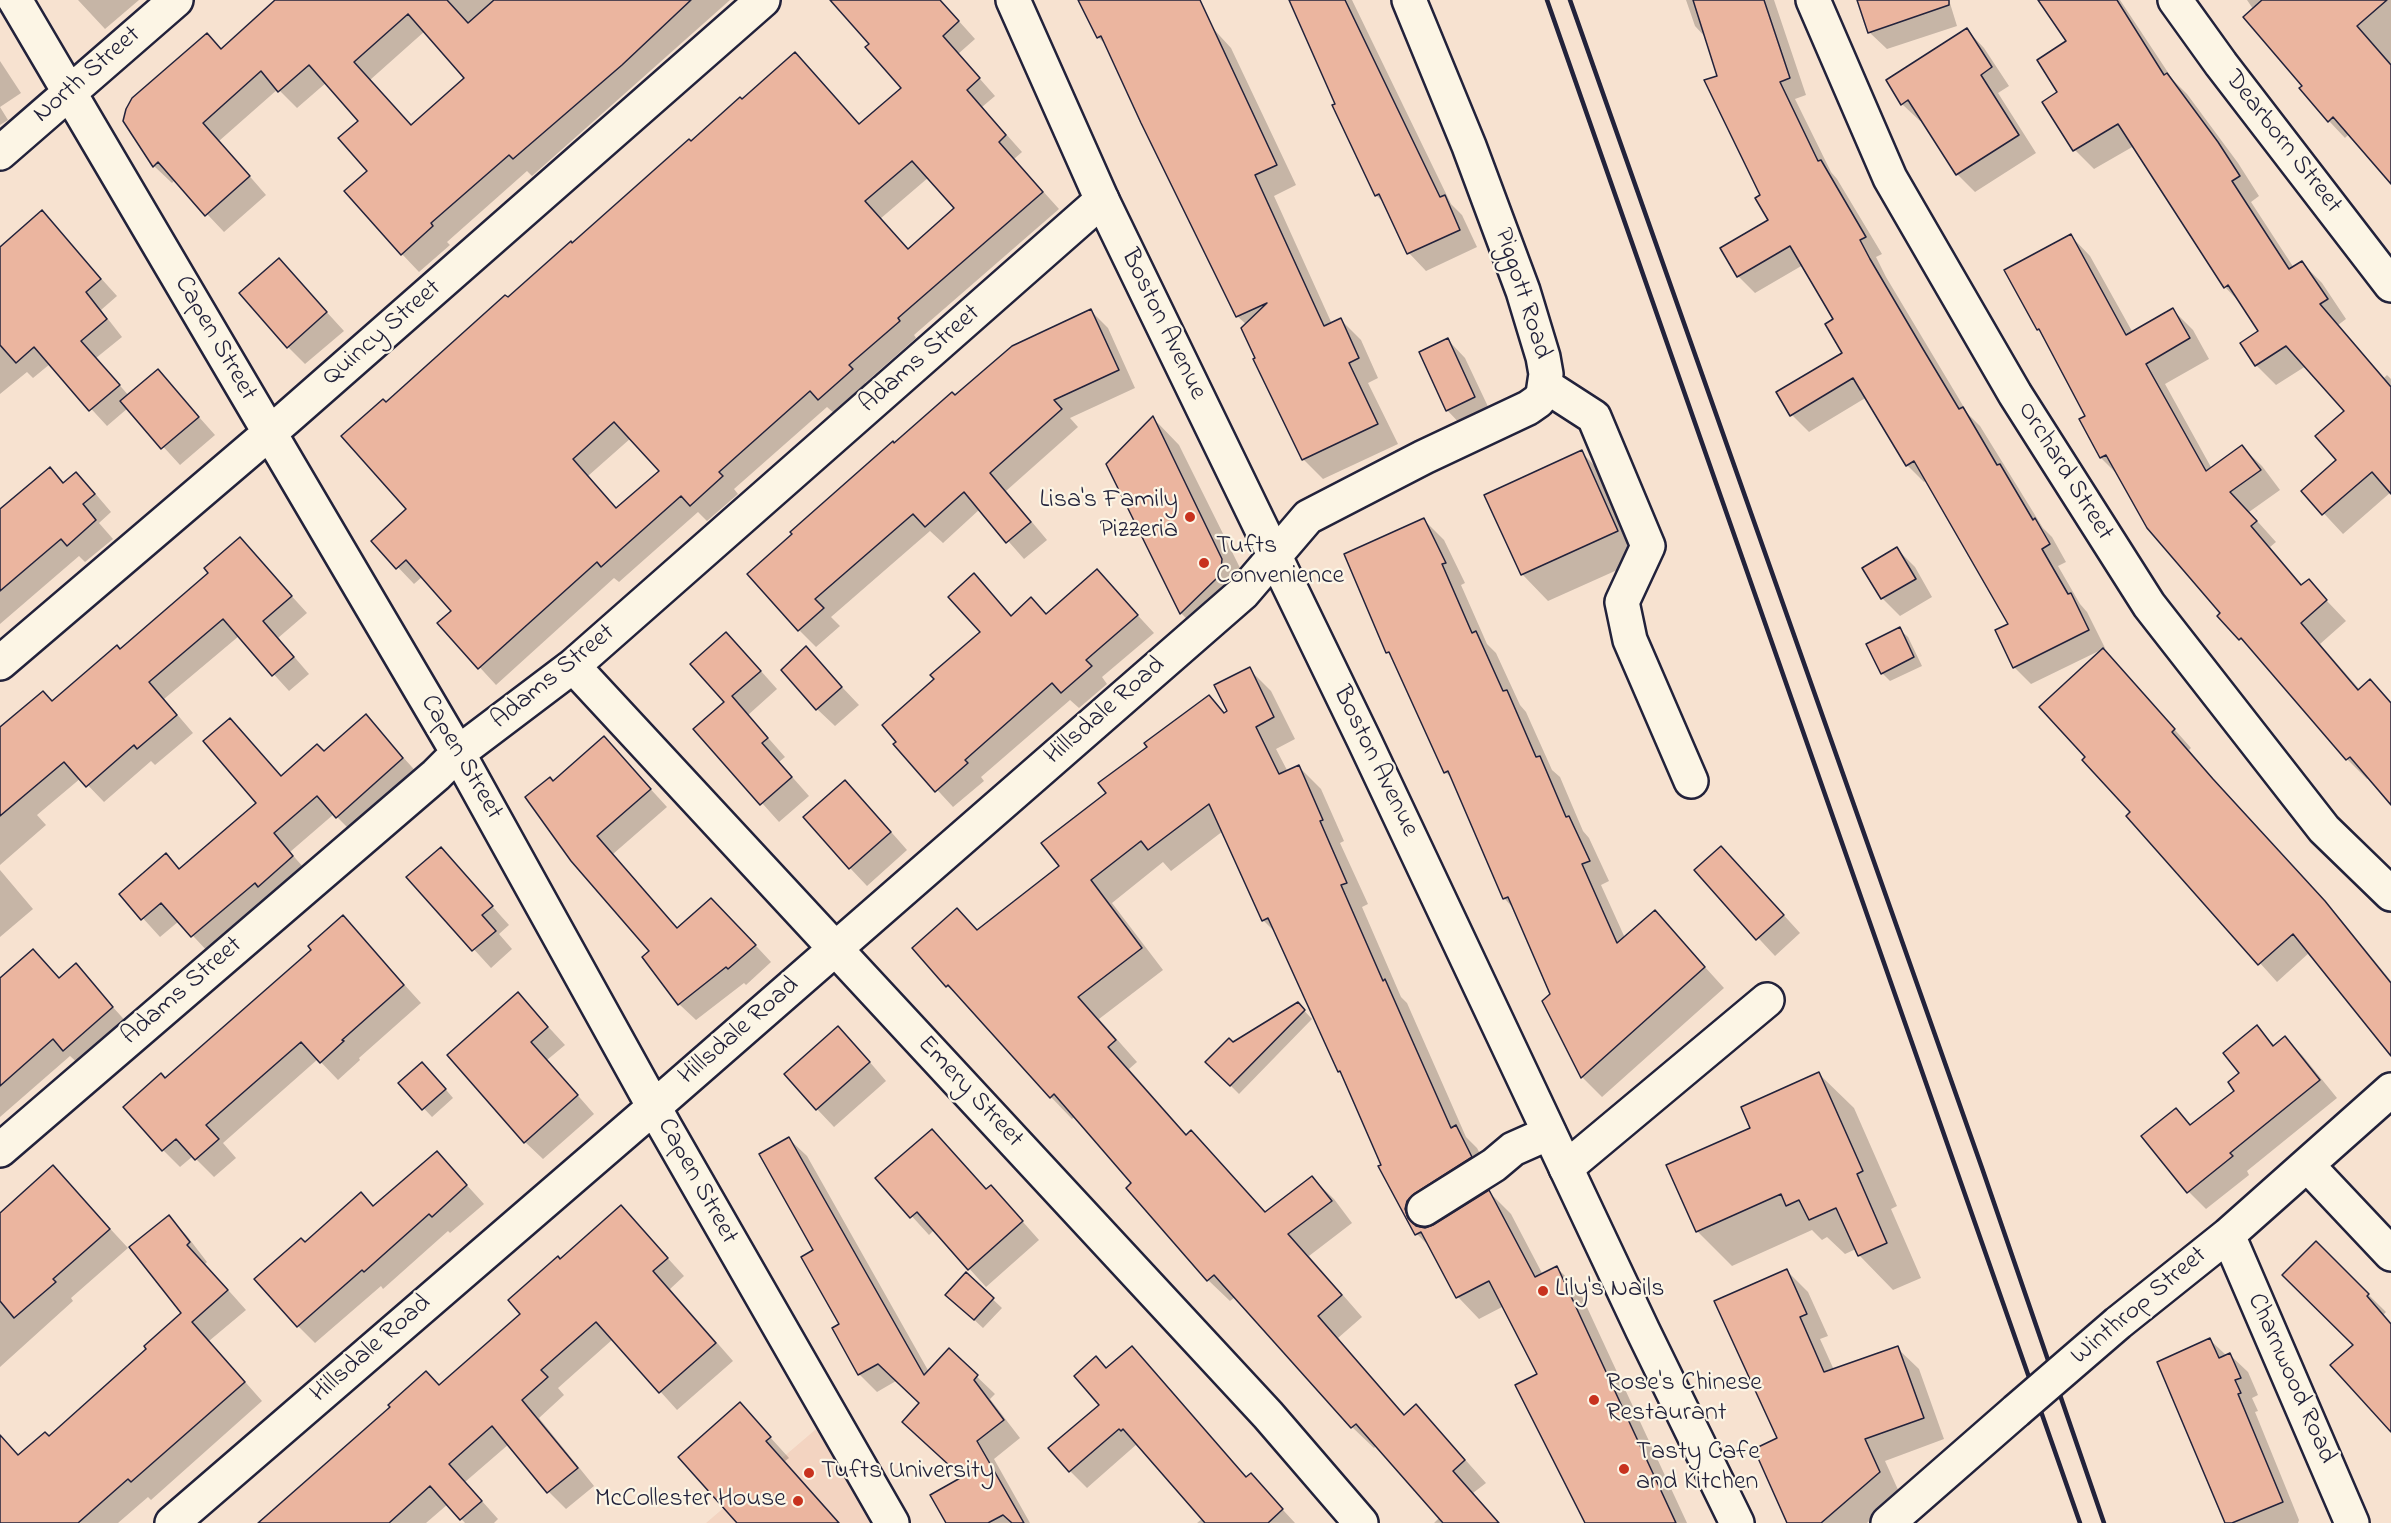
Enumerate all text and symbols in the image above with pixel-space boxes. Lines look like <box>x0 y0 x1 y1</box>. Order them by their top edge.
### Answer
street label: North Street <box>28 21 148 131</box>
street label: Dearborn Street <box>2216 65 2348 221</box>
street label: Piggott Road <box>1485 225 1557 363</box>
street label: Boston Avenue <box>1112 245 1212 405</box>
street label: Capen Street <box>166 271 262 407</box>
street label: Quincy Street <box>317 274 449 394</box>
street label: Adams Street <box>854 299 988 421</box>
street label: Orchard Street <box>2009 397 2119 547</box>
place label: Lisa's Family Pizzeria <box>1039 486 1178 548</box>
marker: Lisa's Family Pizzeria <box>1183 510 1197 524</box>
place label: Tufts Convenience <box>1216 532 1344 594</box>
marker: Tufts Convenience <box>1197 556 1211 570</box>
street label: Adams Street <box>486 619 622 737</box>
street label: Hillsdale Road <box>1039 651 1173 773</box>
street label: Boston Avenue <box>1324 682 1424 842</box>
street label: Capen Street <box>412 690 508 826</box>
street label: Adams Street <box>116 931 250 1053</box>
street label: Hillsdale Road <box>673 971 807 1093</box>
street label: Emery Street <box>909 1030 1029 1156</box>
street label: Capen Street <box>649 1114 743 1250</box>
street label: Winthrop Street <box>2066 1241 2214 1373</box>
place label: Lily's Nails <box>1555 1275 1664 1307</box>
marker: Lily's Nails <box>1536 1284 1550 1298</box>
street label: Hillsdale Road <box>305 1289 439 1411</box>
street label: Charnwood Road <box>2239 1289 2341 1469</box>
place label: Rose's Chinese Restaurant <box>1606 1369 1762 1430</box>
marker: Rose's Chinese Restaurant <box>1587 1393 1601 1407</box>
place label: Tasty Cafe and Kitchen <box>1636 1438 1760 1500</box>
place label: Tufts University <box>821 1457 994 1489</box>
marker: Tasty Cafe and Kitchen <box>1617 1462 1631 1476</box>
marker: Tufts University <box>802 1466 816 1480</box>
place label: McCollester House <box>595 1485 786 1517</box>
marker: McCollester House <box>791 1494 805 1508</box>

